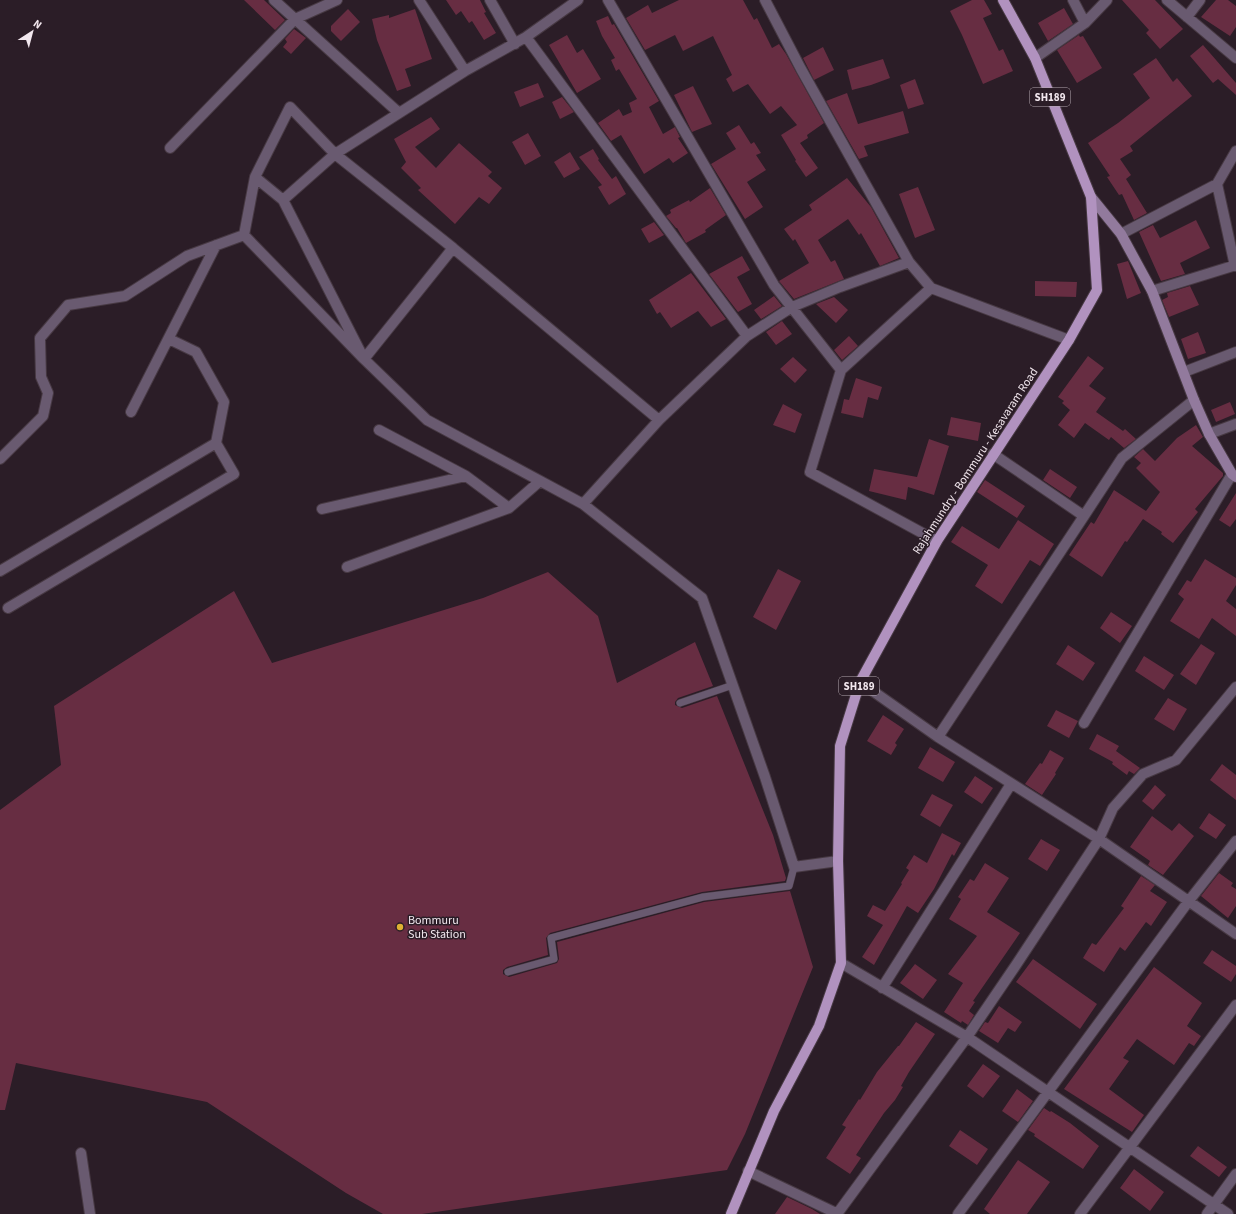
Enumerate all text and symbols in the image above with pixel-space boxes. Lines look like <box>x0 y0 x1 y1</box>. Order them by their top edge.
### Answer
north arrow <box>12 12 52 52</box>
text: N <box>30 16 45 33</box>
road number: SH189 <box>1030 88 1070 106</box>
street label: Rajahmundry - Bommuru - Kesavaram Road <box>909 365 1042 558</box>
road number: SH189 <box>839 677 879 695</box>
place label: Bommuru Sub Station <box>408 912 466 943</box>
marker: Bommuru Sub Station <box>395 922 405 932</box>

